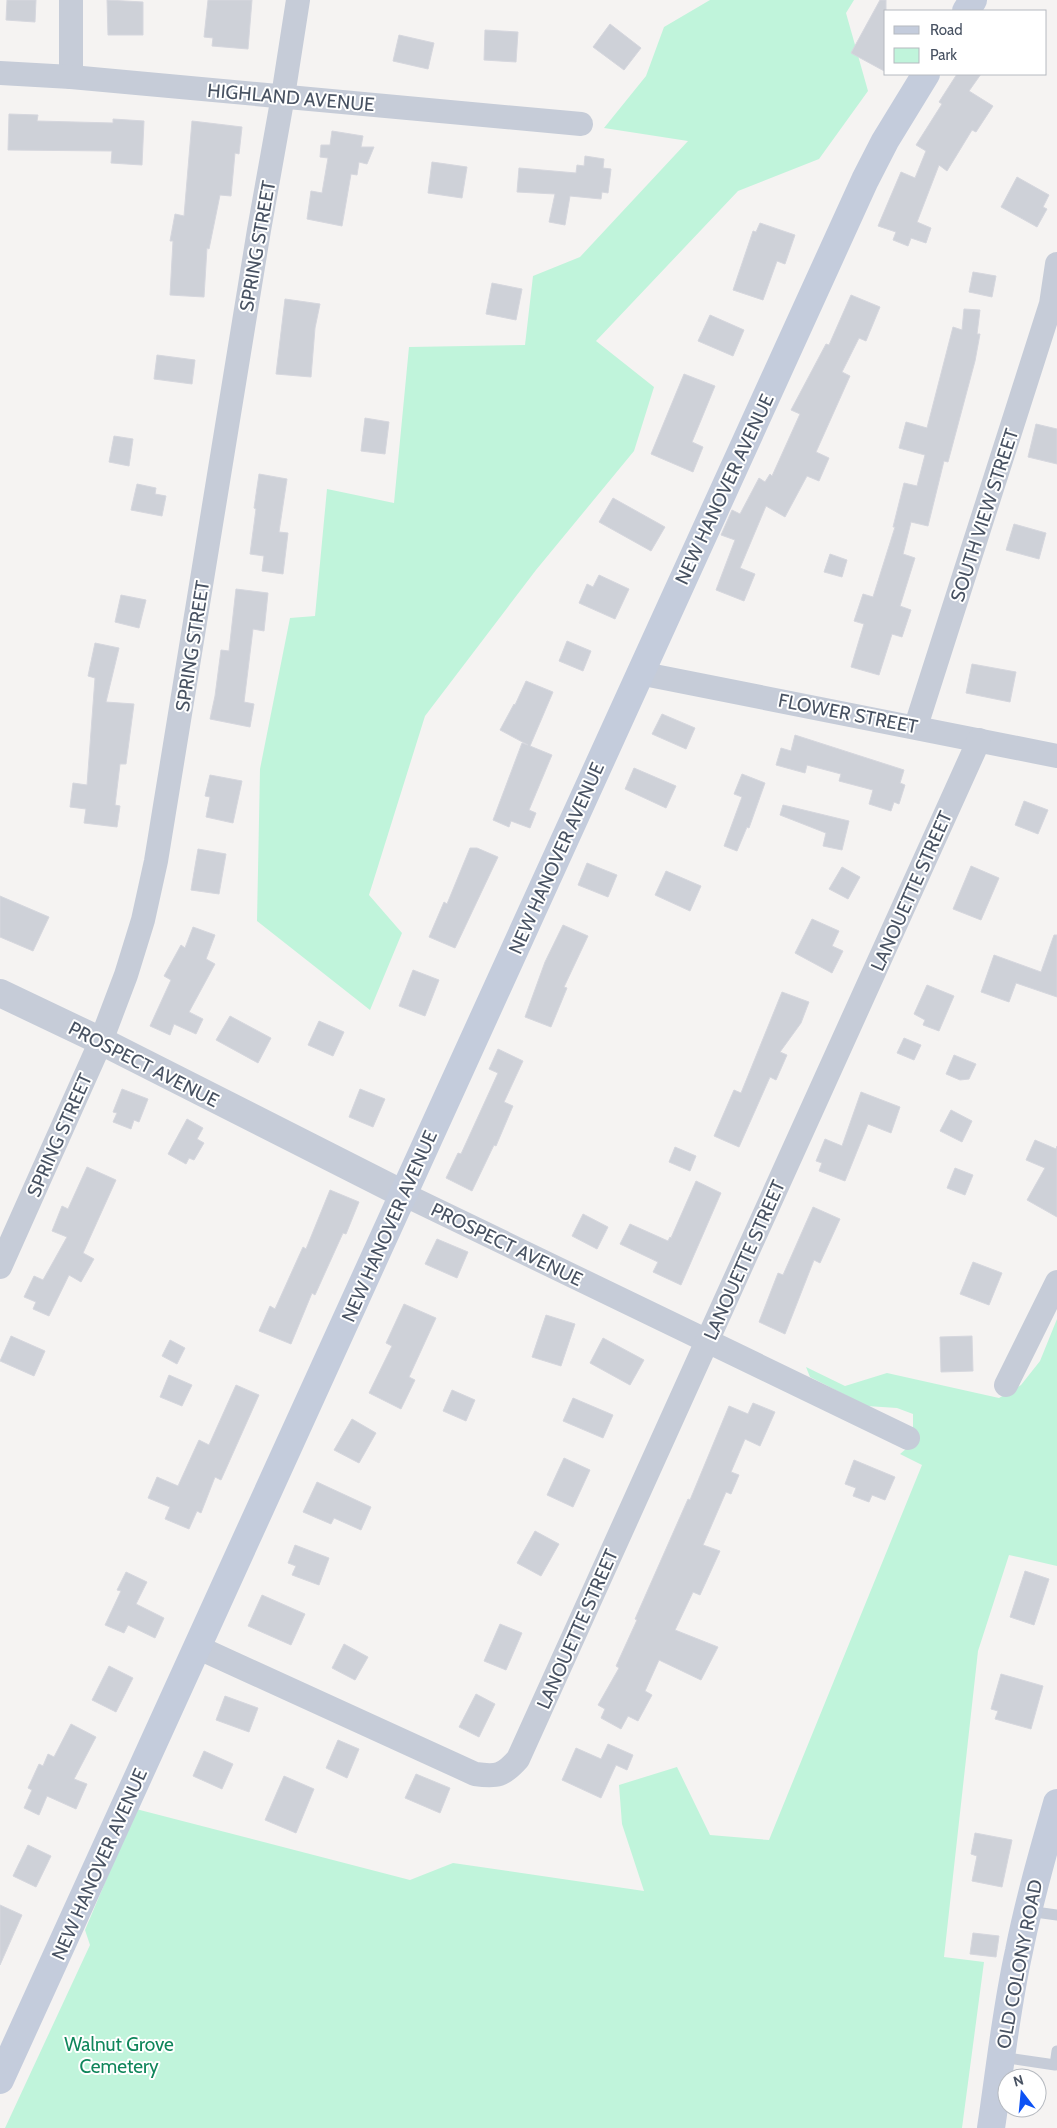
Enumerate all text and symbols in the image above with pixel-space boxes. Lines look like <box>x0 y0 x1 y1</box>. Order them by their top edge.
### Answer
legend <box>884 10 1047 75</box>
text: Road <box>930 21 963 39</box>
text: Park <box>930 46 957 64</box>
street label: HIGHLAND AVENUE <box>206 79 375 116</box>
street label: SPRING STREET <box>235 179 280 313</box>
street label: NEW HANOVER AVENUE <box>670 390 779 588</box>
street label: SOUTH VIEW STREET <box>946 426 1023 604</box>
street label: SPRING STREET <box>171 579 214 713</box>
street label: FLOWER STREET <box>776 689 920 738</box>
street label: NEW HANOVER AVENUE <box>504 759 609 958</box>
street label: LANOUETTE STREET <box>866 808 957 975</box>
street label: PROSPECT AVENUE <box>65 1017 223 1112</box>
street label: SPRING STREET <box>22 1070 97 1200</box>
street label: NEW HANOVER AVENUE <box>337 1127 442 1326</box>
street label: LANOUETTE STREET <box>699 1177 790 1344</box>
street label: PROSPECT AVENUE <box>427 1198 586 1291</box>
street label: LANOUETTE STREET <box>532 1546 623 1713</box>
street label: NEW HANOVER AVENUE <box>47 1765 152 1964</box>
street label: OLD COLONY ROAD <box>992 1877 1047 2051</box>
park label: Walnut Grove Cemetery <box>64 2033 174 2078</box>
north arrow <box>997 2068 1047 2118</box>
text: N <box>1011 2070 1026 2091</box>

